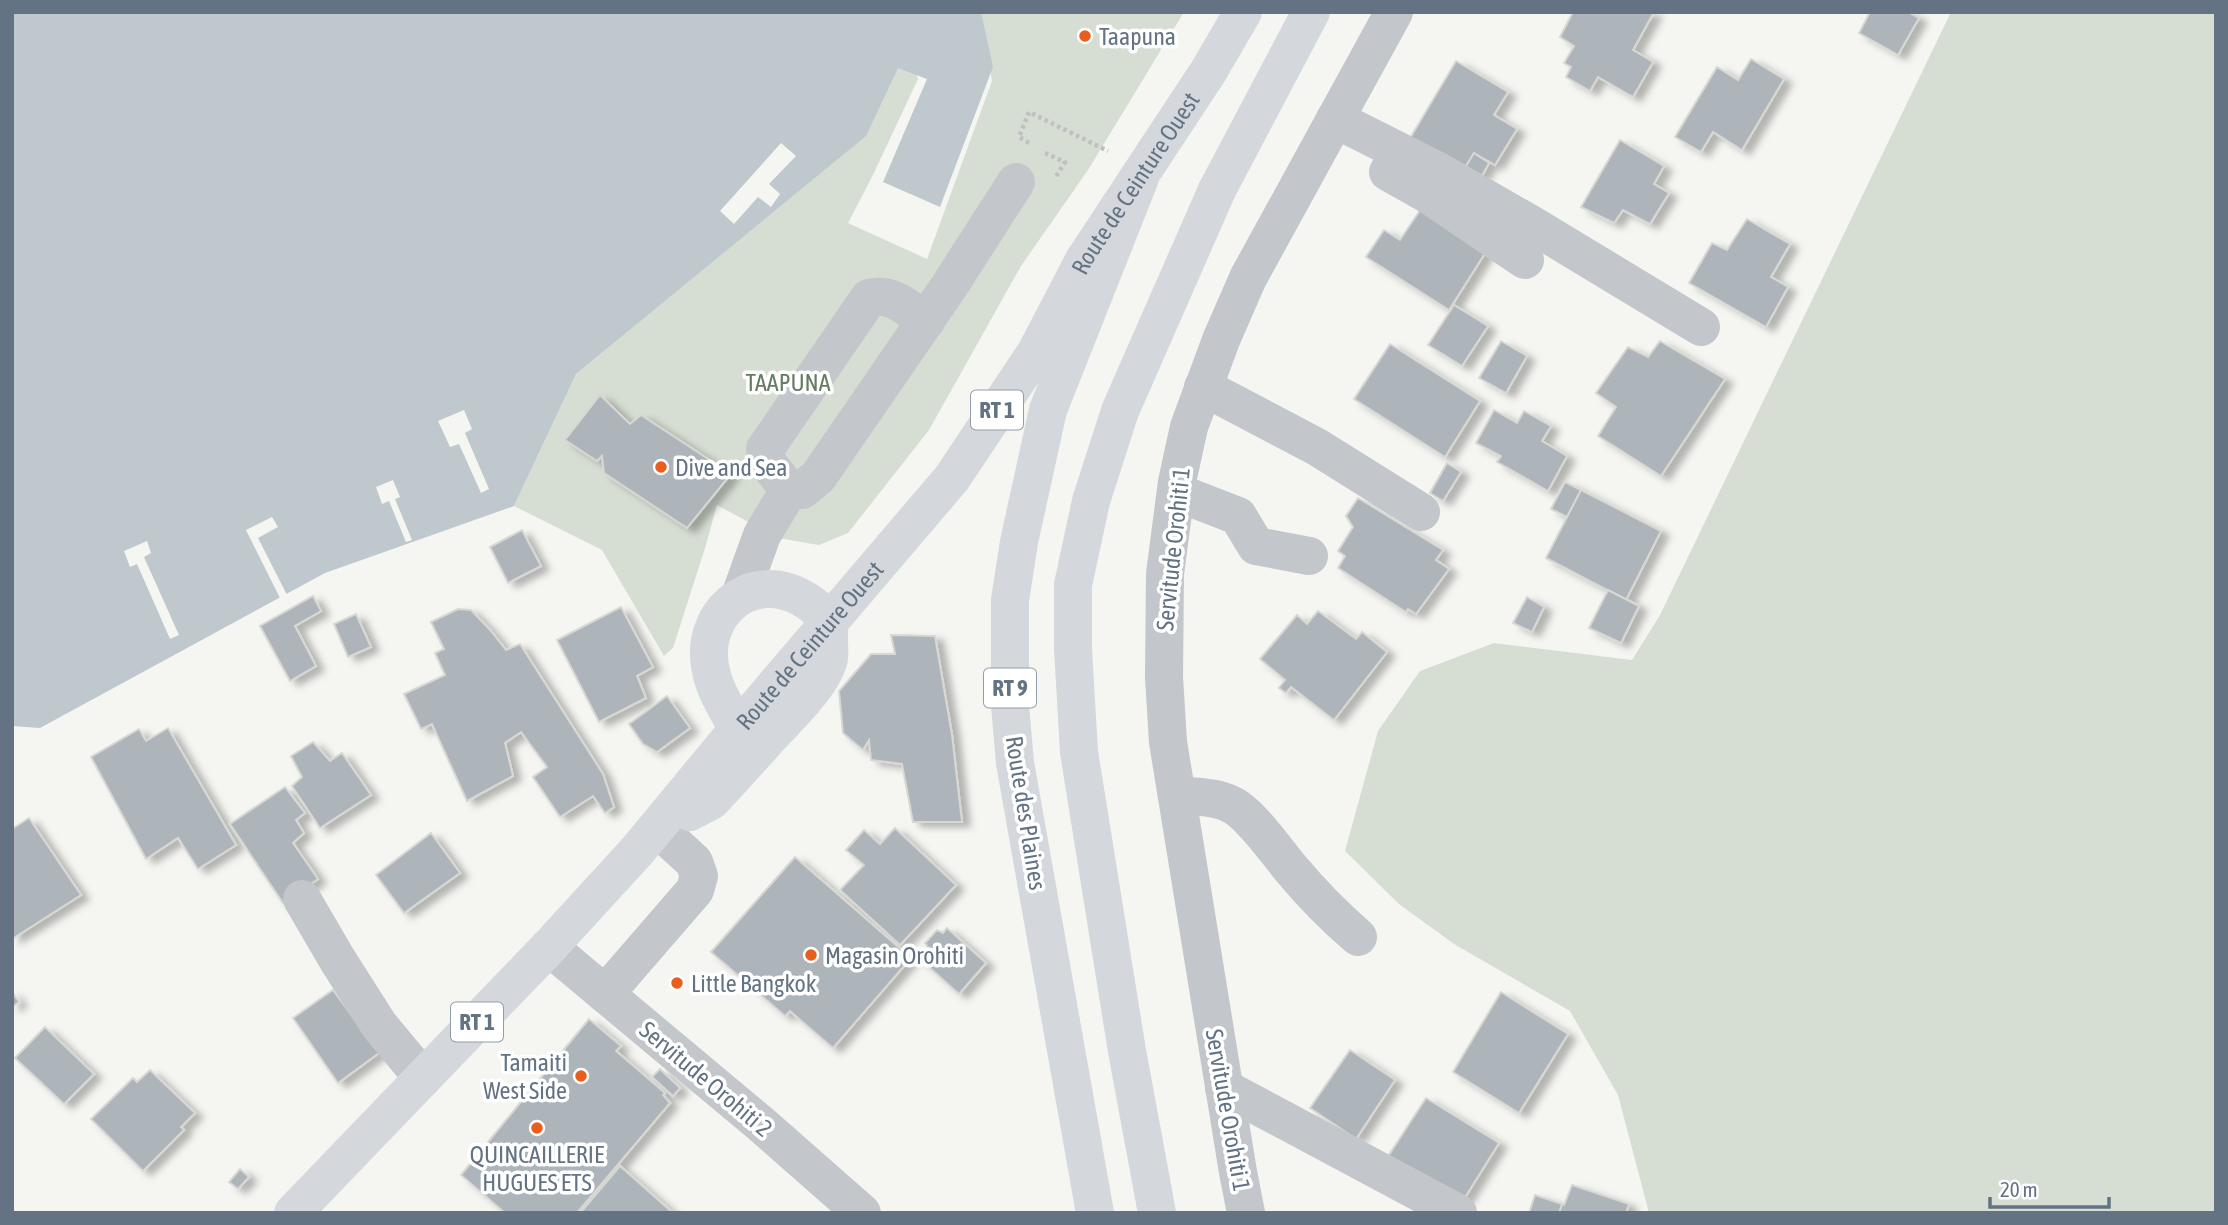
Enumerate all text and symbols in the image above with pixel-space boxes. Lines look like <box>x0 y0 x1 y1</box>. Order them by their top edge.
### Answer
place label: Taapuna <box>1099 23 1176 50</box>
marker: Taapuna <box>1077 28 1093 44</box>
street label: Route de Ceinture Ouest <box>1066 87 1204 279</box>
park label: TAAPUNA <box>746 369 831 396</box>
road number: RT 1 <box>971 390 1023 430</box>
place label: Dive and Sea <box>675 454 787 481</box>
marker: Dive and Sea <box>653 459 669 475</box>
street label: Servitude Orohiti 1 <box>1151 466 1195 632</box>
street label: Route de Ceinture Ouest <box>730 556 889 735</box>
road number: RT 9 <box>984 668 1036 708</box>
street label: Route des Plaines <box>1000 734 1052 892</box>
place label: Magasin Orohiti <box>825 942 964 969</box>
marker: Magasin Orohiti <box>803 947 819 963</box>
place label: Little Bangkok <box>691 970 817 997</box>
marker: Little Bangkok <box>669 975 685 991</box>
road number: RT 1 <box>451 1002 503 1042</box>
street label: Servitude Orohiti 2 <box>634 1016 778 1142</box>
street label: Servitude Orohiti 1 <box>1200 1027 1256 1193</box>
place label: Tamaiti West Side <box>483 1049 567 1104</box>
marker: Tamaiti West Side <box>573 1068 589 1084</box>
marker: QUINCAILLERIE HUGUES ETS <box>529 1120 545 1136</box>
place label: QUINCAILLERIE HUGUES ETS <box>470 1141 604 1196</box>
scale bar <box>1990 1166 2109 1210</box>
text: 20 m <box>2000 1177 2038 1201</box>

